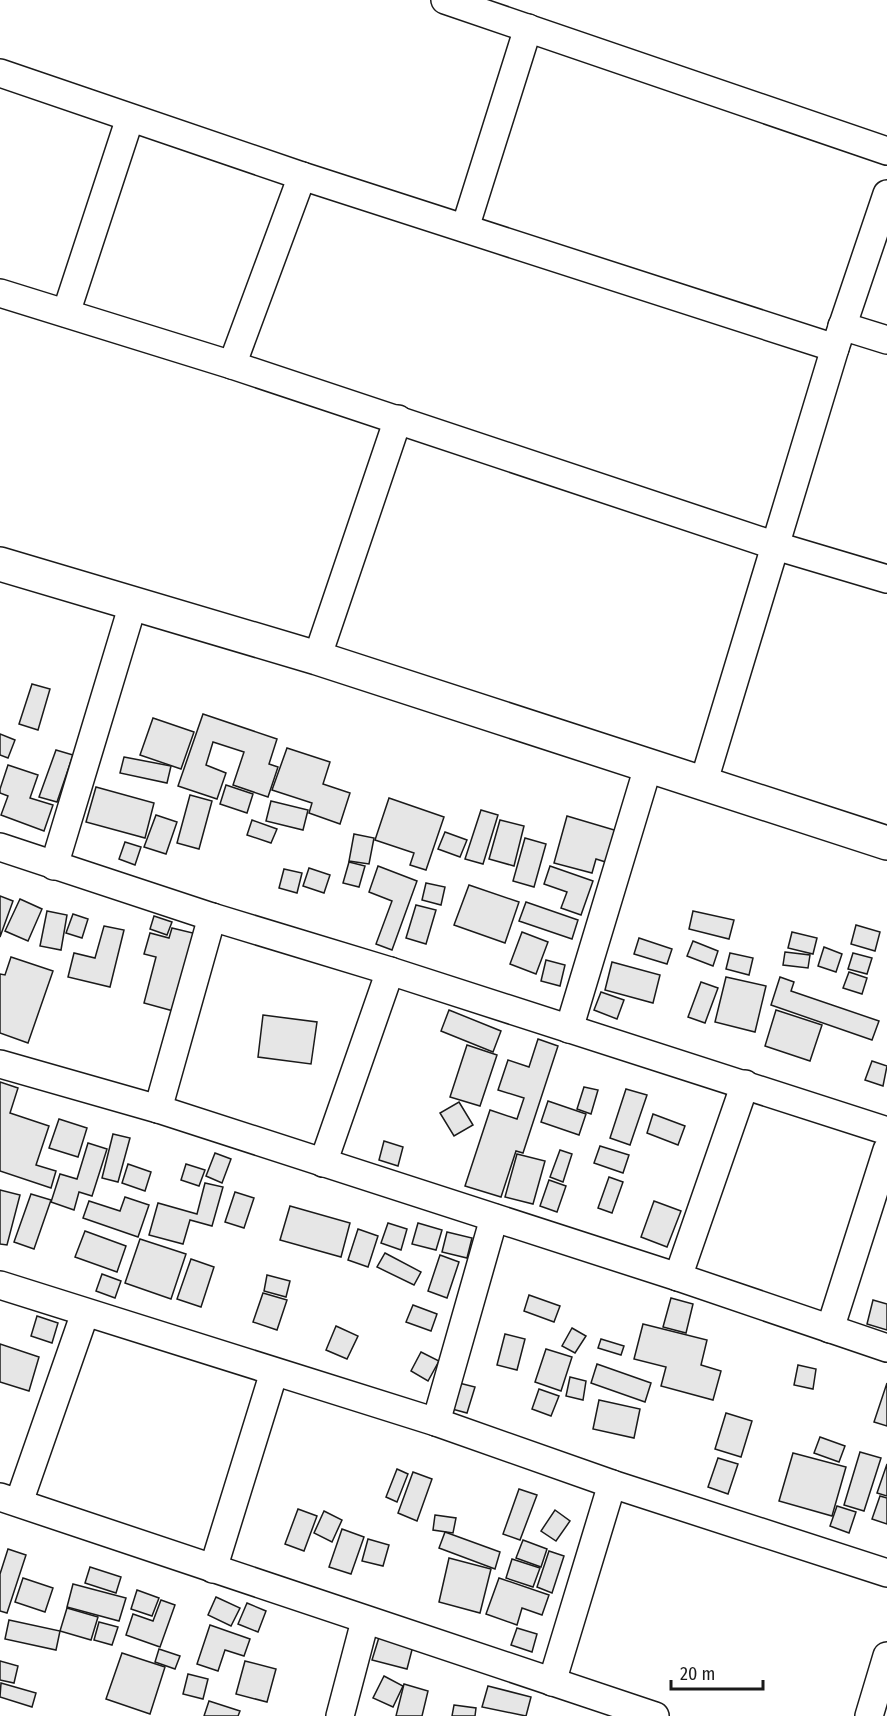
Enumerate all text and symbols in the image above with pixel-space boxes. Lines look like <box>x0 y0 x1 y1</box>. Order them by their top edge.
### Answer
scale bar <box>671 1653 762 1691</box>
text: 20 m <box>680 1663 715 1685</box>

